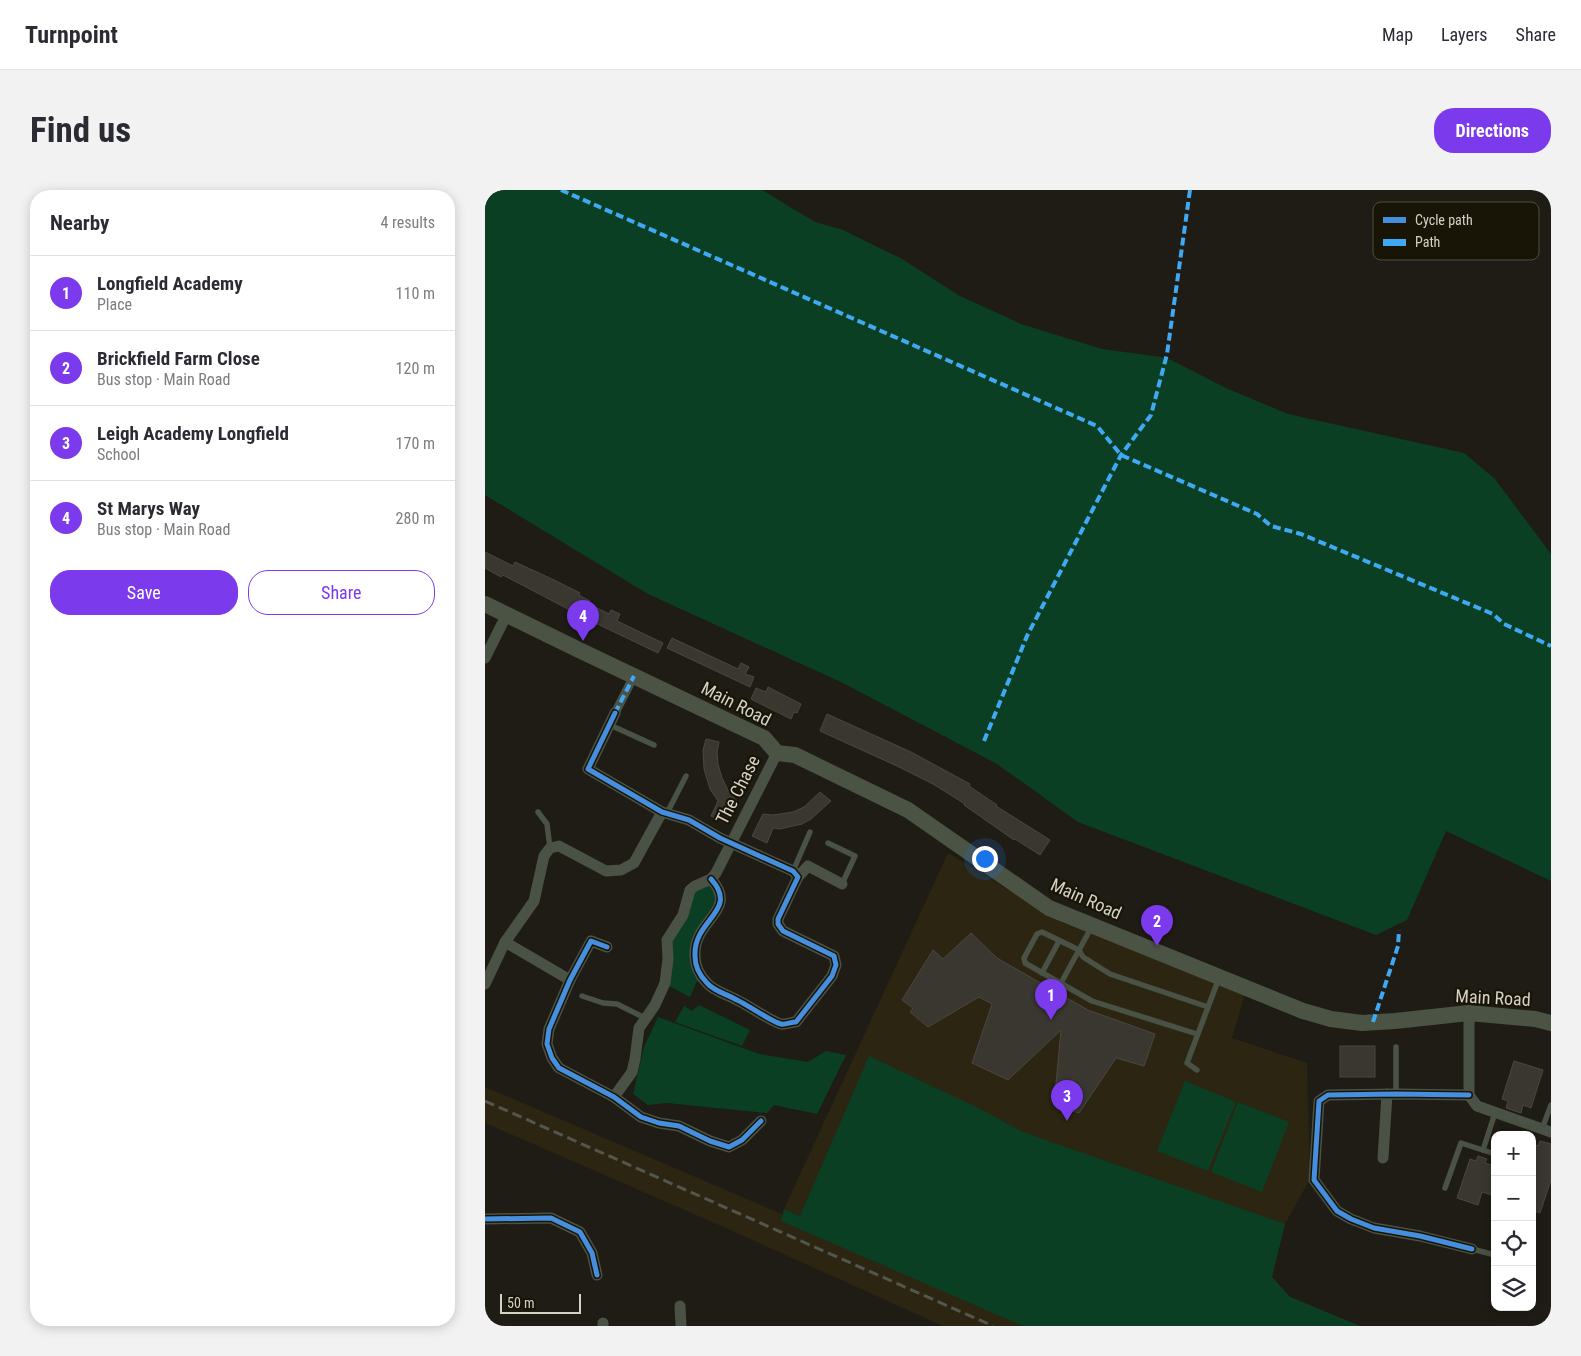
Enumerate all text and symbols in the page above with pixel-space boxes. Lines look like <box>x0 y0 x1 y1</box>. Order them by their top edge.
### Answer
text: Turnpoint <box>25 21 118 49</box>
text: Map <box>1382 24 1413 45</box>
text: Layers <box>1441 24 1488 45</box>
text: Share <box>1516 24 1556 45</box>
button: Directions <box>1434 108 1551 153</box>
text: Find us <box>30 110 131 151</box>
legend <box>1373 202 1539 260</box>
text: Nearby <box>50 211 109 235</box>
text: Cycle path <box>1415 212 1473 228</box>
text: 4 results <box>380 213 435 232</box>
text: Path <box>1415 234 1440 250</box>
text: Longfield Academy <box>97 272 243 295</box>
text: 1 <box>62 284 70 303</box>
text: 110 m <box>396 284 435 303</box>
text: Place <box>97 295 132 314</box>
text: Brickfield Farm Close <box>97 347 260 370</box>
text: 2 <box>62 359 70 378</box>
text: 120 m <box>396 359 435 378</box>
text: Bus stop · Main Road <box>97 370 230 389</box>
text: Leigh Academy Longfield <box>97 422 289 445</box>
text: 3 <box>62 434 70 453</box>
text: 170 m <box>396 434 435 453</box>
text: School <box>97 445 140 464</box>
text: St Marys Way <box>97 497 200 520</box>
text: 4 <box>62 509 70 528</box>
text: 280 m <box>396 509 435 528</box>
text: Bus stop · Main Road <box>97 520 230 539</box>
button: Save <box>50 570 238 615</box>
button: Share <box>248 570 435 615</box>
pin: 4 <box>567 600 599 641</box>
street label: Main Road <box>698 677 775 730</box>
street label: The Chase <box>711 752 764 828</box>
your location <box>972 846 998 872</box>
street label: Main Road <box>1048 874 1125 923</box>
pin: 2 <box>1141 905 1173 946</box>
pin: 1 <box>1035 979 1067 1020</box>
street label: Main Road <box>1455 985 1531 1010</box>
pin: 3 <box>1051 1080 1083 1121</box>
map controls <box>1491 1131 1536 1311</box>
button: + <box>1491 1131 1536 1176</box>
button: − <box>1491 1176 1536 1221</box>
button: locate <box>1491 1221 1536 1266</box>
button: layers <box>1491 1266 1536 1311</box>
scale bar <box>500 1291 581 1314</box>
text: 50 m <box>507 1295 535 1311</box>

